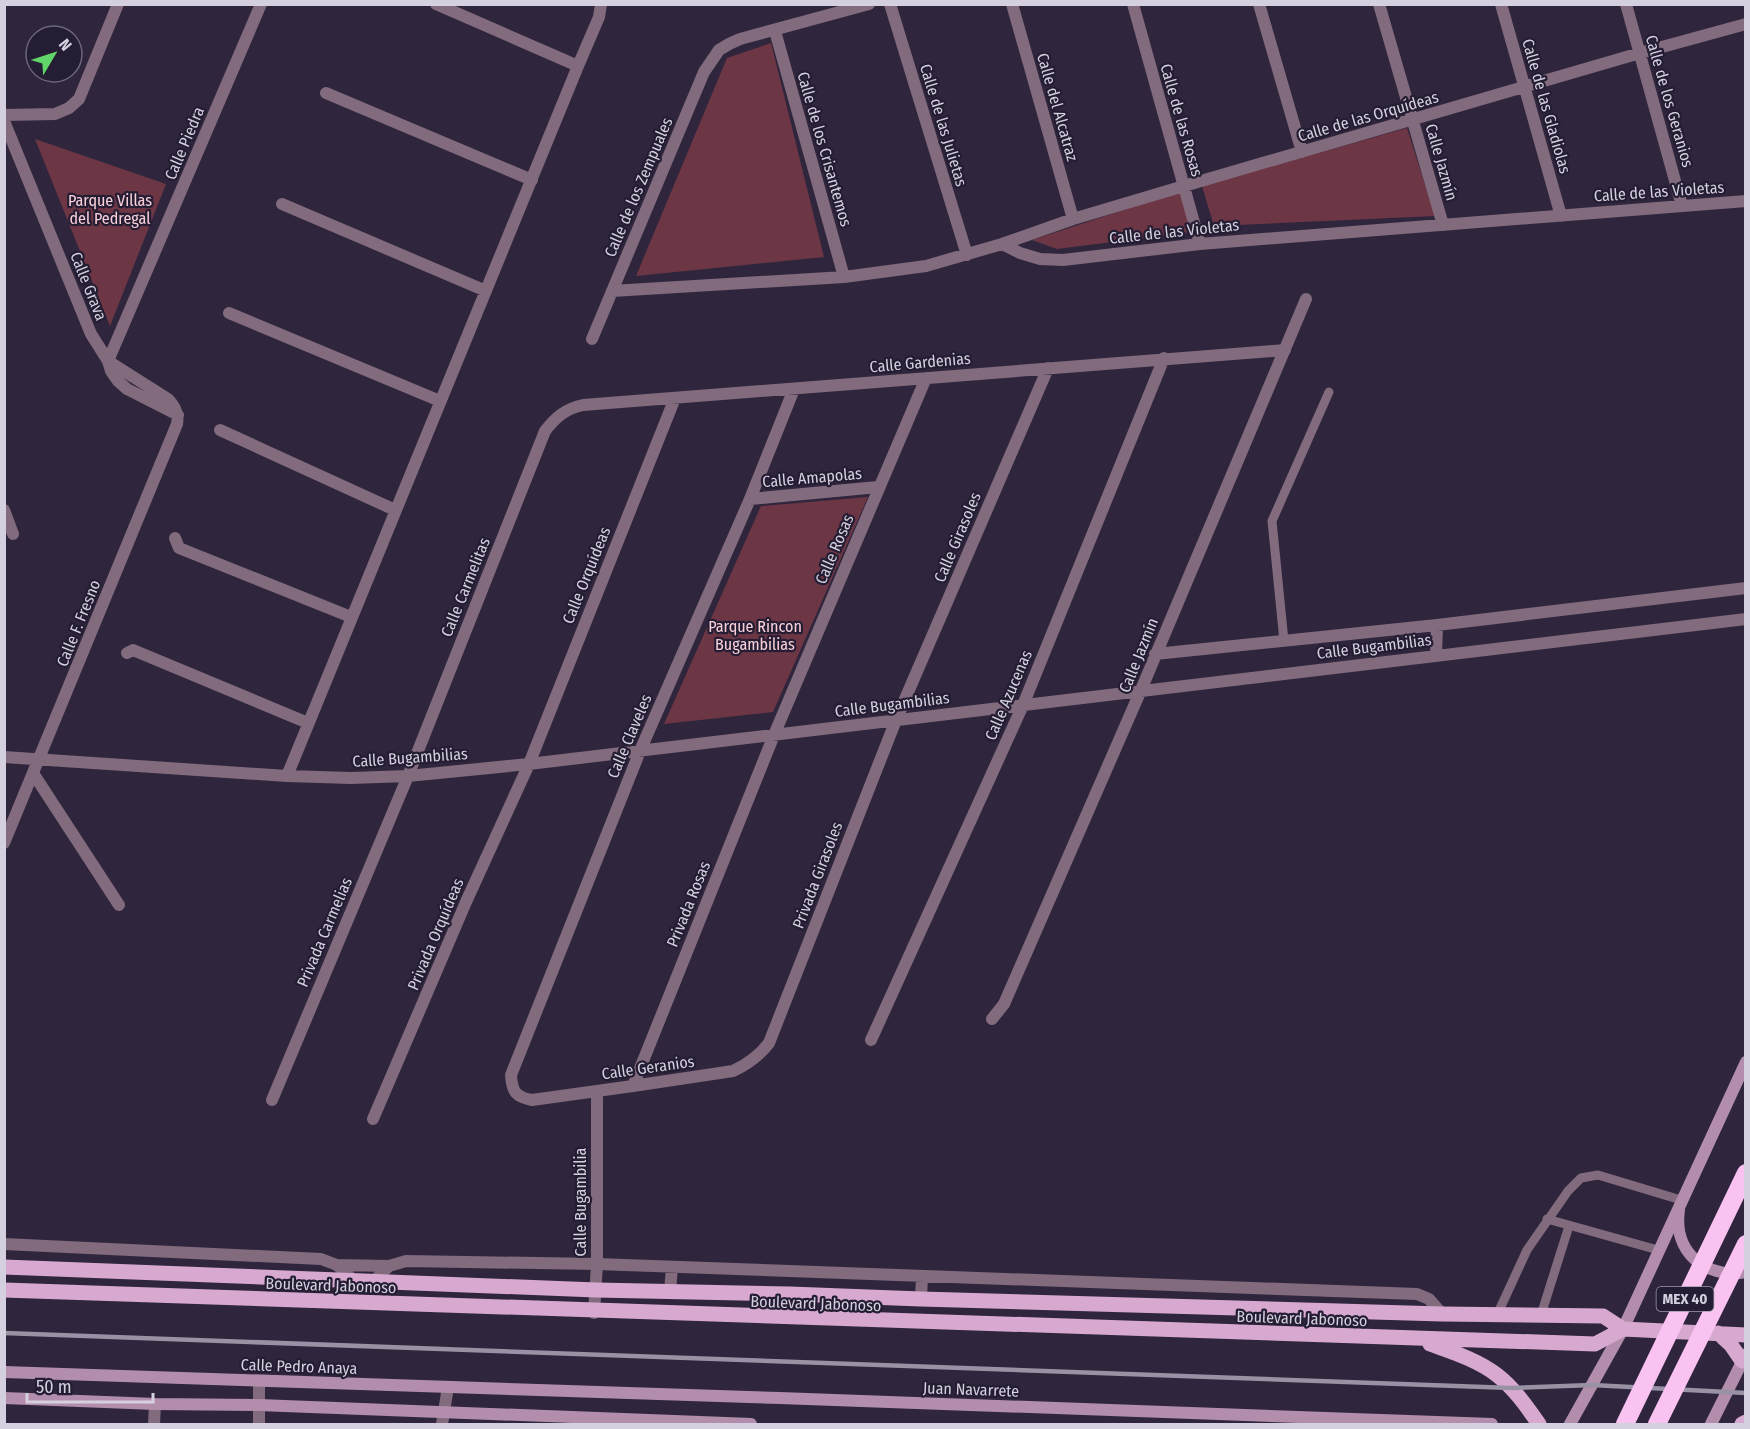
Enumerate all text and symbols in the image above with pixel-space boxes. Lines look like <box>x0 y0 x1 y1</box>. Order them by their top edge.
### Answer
north arrow <box>24 24 84 84</box>
street label: Calle de los Geranios <box>1642 33 1698 170</box>
text: N <box>55 35 76 55</box>
street label: Calle de las Gladiolas <box>1518 37 1575 176</box>
street label: Calle del Alcatraz <box>1033 51 1082 163</box>
street label: Calle de las Rosas <box>1156 61 1207 179</box>
street label: Calle de las Julietas <box>916 62 971 189</box>
street label: Calle de los Crisantemos <box>793 70 856 229</box>
street label: Calle de las Orquídeas <box>1296 87 1441 146</box>
street label: Calle Piedra <box>161 104 208 183</box>
street label: Calle de los Zempuales <box>600 114 677 260</box>
street label: Calle Jazmín <box>1422 122 1462 203</box>
street label: Calle de las Violetas <box>1593 177 1725 206</box>
park label: Parque Villas del Pedregal <box>68 191 152 228</box>
street label: Calle de las Violetas <box>1108 215 1240 248</box>
street label: Calle Grava <box>66 249 111 323</box>
street label: Calle Gardenias <box>869 349 972 376</box>
street label: Calle Amapolas <box>761 464 863 491</box>
street label: Calle Girasoles <box>930 489 985 585</box>
street label: Calle Rosas <box>811 511 858 587</box>
street label: Calle Orquídeas <box>558 524 615 626</box>
street label: Calle Carmelitas <box>437 535 494 640</box>
street label: Calle F. Fresno <box>52 577 104 669</box>
street label: Calle Jazmín <box>1115 615 1162 695</box>
park label: Parque Rincon Bugambilias <box>708 617 802 654</box>
street label: Calle Bugambilias <box>1316 630 1433 663</box>
street label: Calle Azucenas <box>981 647 1036 743</box>
street label: Calle Bugambilias <box>834 688 951 721</box>
street label: Calle Claveles <box>603 691 656 781</box>
street label: Calle Bugambilias <box>352 744 468 771</box>
street label: Privada Girasoles <box>788 819 847 931</box>
street label: Privada Rosas <box>663 858 714 950</box>
street label: Privada Carmelias <box>293 874 356 990</box>
street label: Privada Orquídeas <box>403 875 468 993</box>
street label: Calle Geranios <box>600 1052 696 1083</box>
street label: Calle Bugambilia <box>571 1147 590 1256</box>
street label: Boulevard Jabonoso <box>265 1274 397 1297</box>
road number: MEX 40 <box>1656 1287 1714 1311</box>
street label: Boulevard Jabonoso <box>750 1292 882 1315</box>
street label: Boulevard Jabonoso <box>1236 1307 1368 1330</box>
street label: Calle Pedro Anaya <box>240 1355 358 1378</box>
scale bar <box>27 1366 153 1404</box>
text: 50 m <box>36 1376 72 1398</box>
street label: Juan Navarrete <box>923 1378 1020 1401</box>

